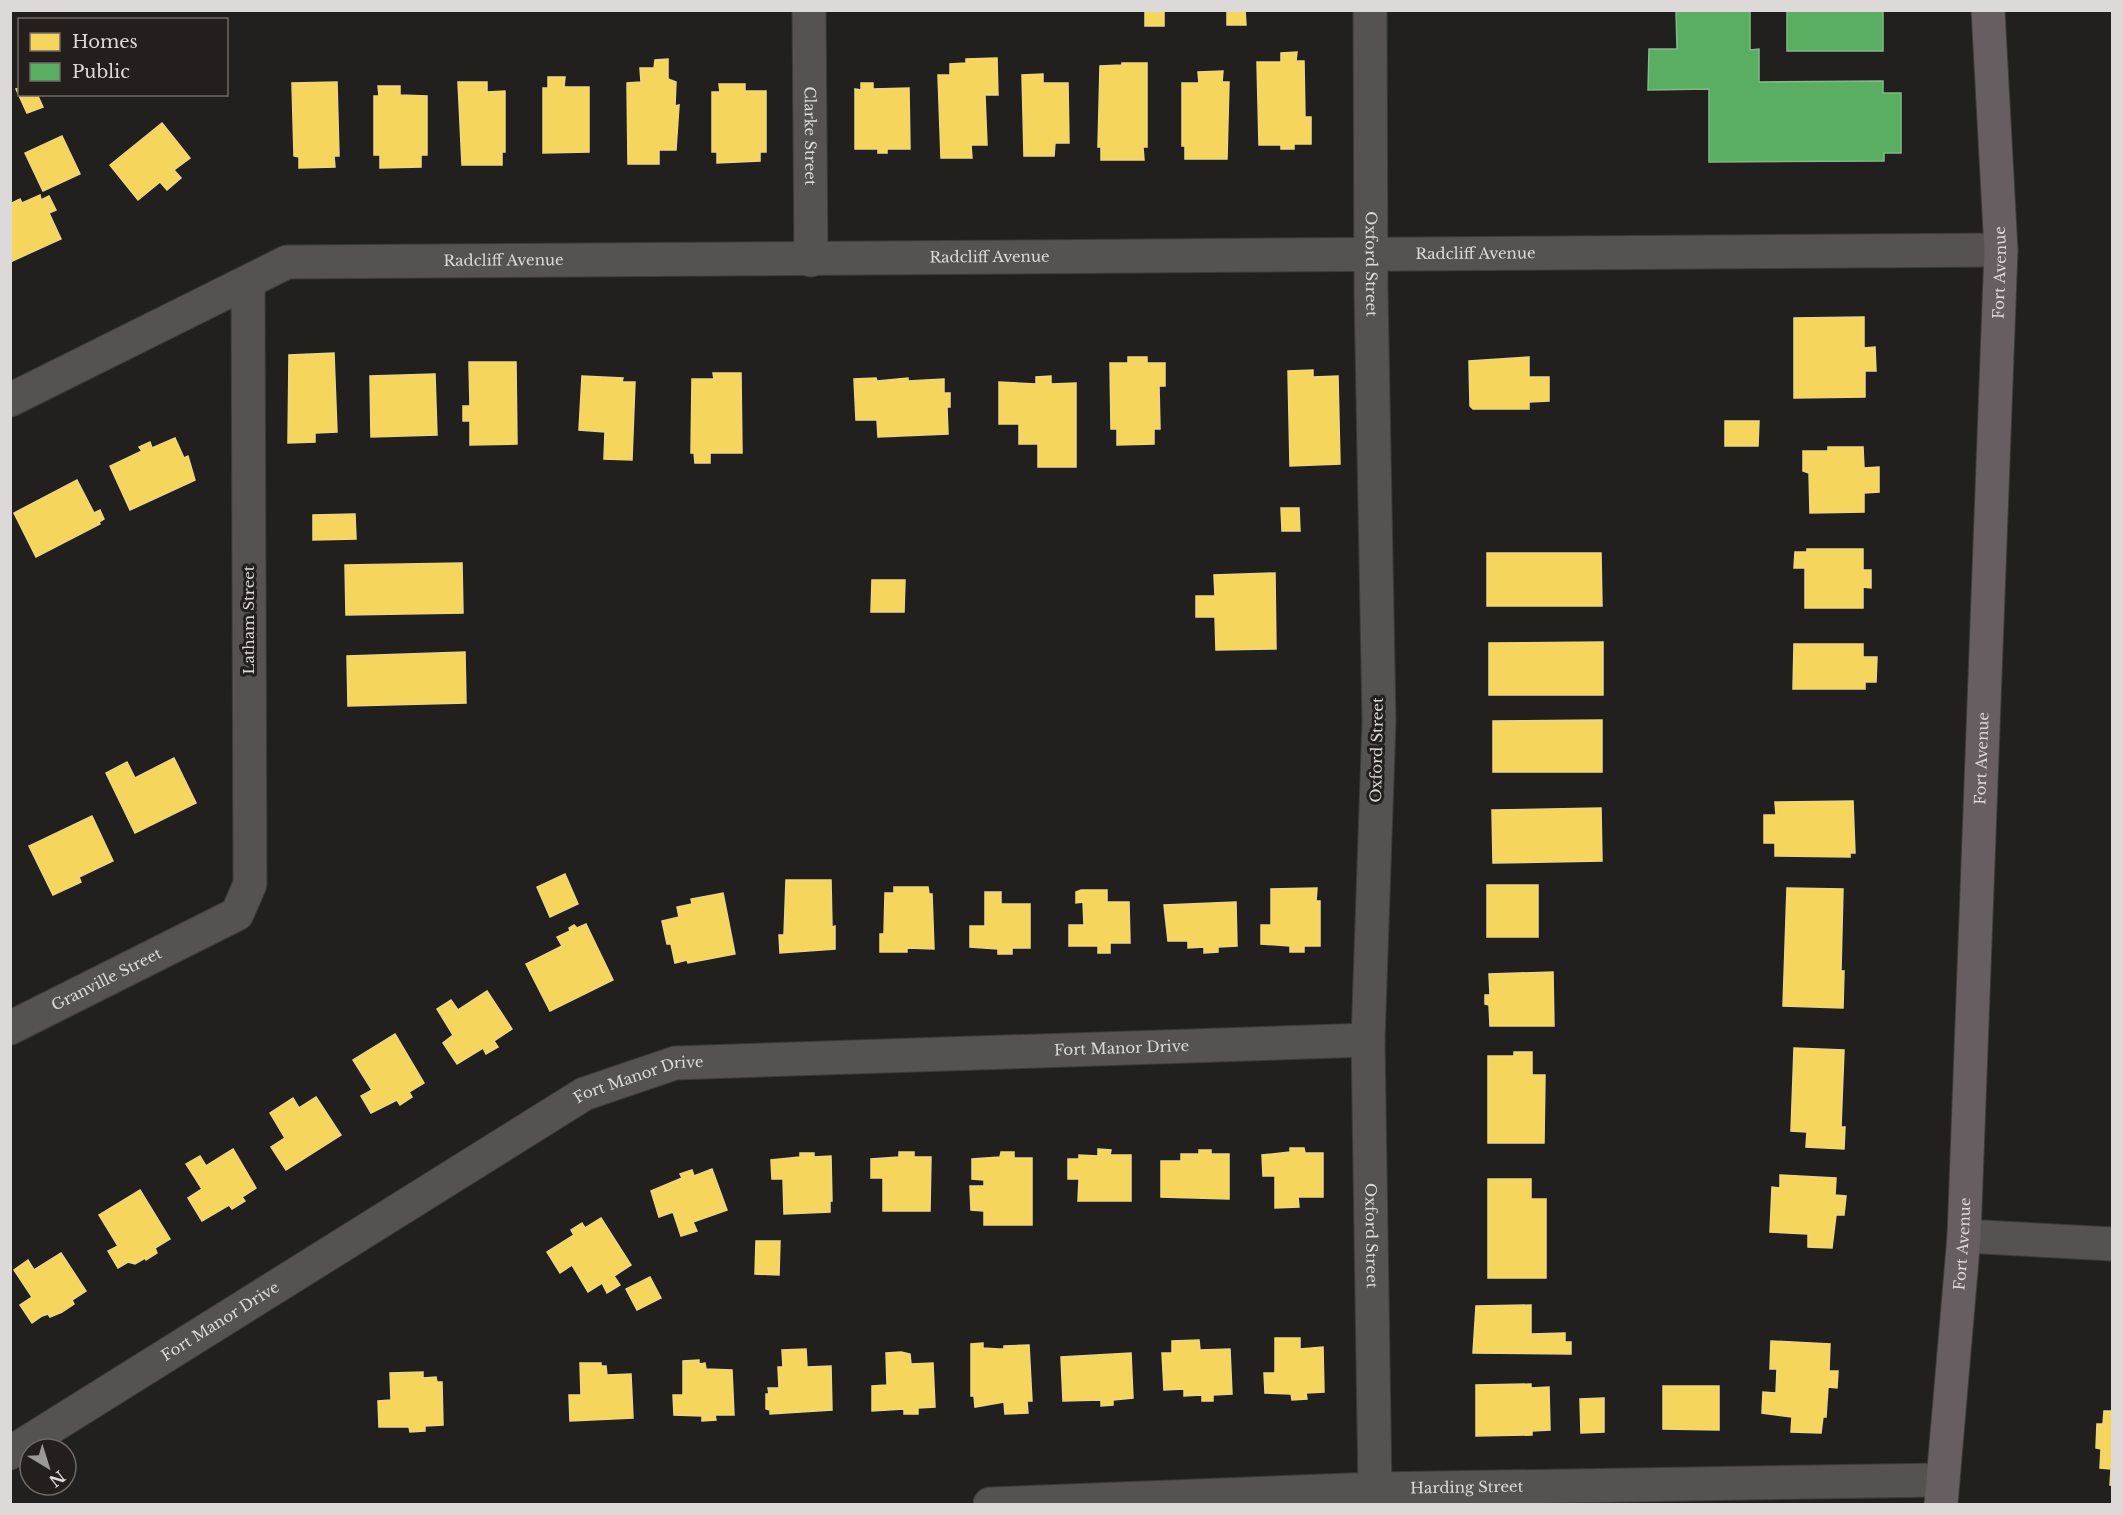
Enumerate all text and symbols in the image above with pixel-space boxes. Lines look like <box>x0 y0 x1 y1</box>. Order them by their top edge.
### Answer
legend <box>18 18 228 96</box>
text: Homes <box>72 31 138 53</box>
text: Public <box>72 61 130 83</box>
street label: Clarke Street <box>801 86 820 186</box>
street label: Oxford Street <box>1362 211 1381 317</box>
street label: Fort Avenue <box>1988 226 2010 319</box>
street label: Radcliff Avenue <box>1415 243 1536 263</box>
street label: Radcliff Avenue <box>929 247 1050 267</box>
street label: Radcliff Avenue <box>443 250 564 270</box>
street label: Latham Street <box>239 565 258 675</box>
street label: Oxford Street <box>1366 697 1387 803</box>
street label: Fort Avenue <box>1970 711 1993 805</box>
street label: Granville Street <box>48 943 165 1015</box>
street label: Fort Manor Drive <box>1054 1036 1189 1059</box>
street label: Fort Manor Drive <box>570 1052 704 1107</box>
street label: Oxford Street <box>1361 1183 1382 1289</box>
street label: Fort Avenue <box>1949 1197 1974 1291</box>
street label: Fort Manor Drive <box>158 1277 282 1365</box>
north arrow <box>18 1437 78 1497</box>
text: N <box>45 1466 69 1491</box>
street label: Harding Street <box>1410 1477 1524 1497</box>

